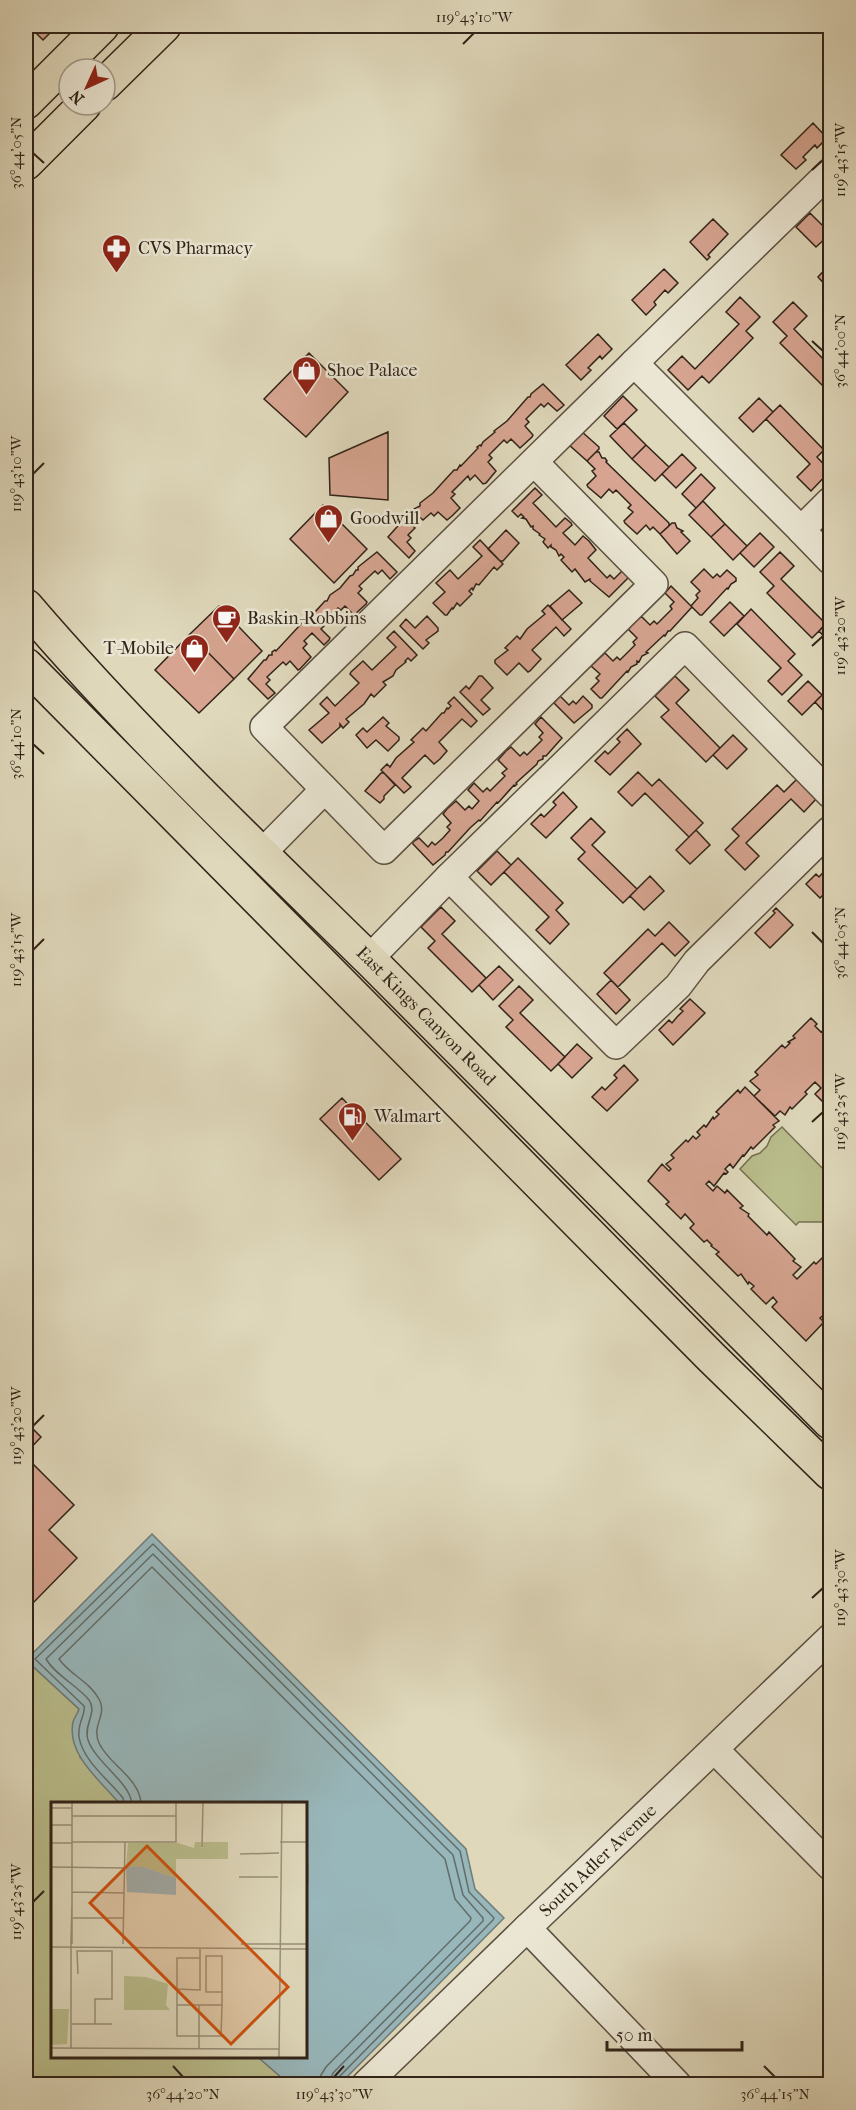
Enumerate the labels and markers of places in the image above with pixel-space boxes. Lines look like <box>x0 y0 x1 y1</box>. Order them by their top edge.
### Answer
pharmacy icon: CVS Pharmacy <box>101 232 133 274</box>
place label: CVS Pharmacy <box>138 238 254 259</box>
shop icon: Shoe Palace <box>290 354 322 396</box>
place label: Shoe Palace <box>327 360 417 381</box>
shop icon: Goodwill <box>313 502 345 544</box>
place label: Goodwill <box>350 508 419 529</box>
cafe icon: Baskin-Robbins <box>210 602 242 644</box>
place label: Baskin-Robbins <box>247 608 367 629</box>
shop icon: T-Mobile <box>179 632 211 674</box>
place label: T-Mobile <box>104 638 174 659</box>
fuel station icon: Walmart <box>337 1100 369 1142</box>
place label: Walmart <box>373 1106 442 1127</box>

